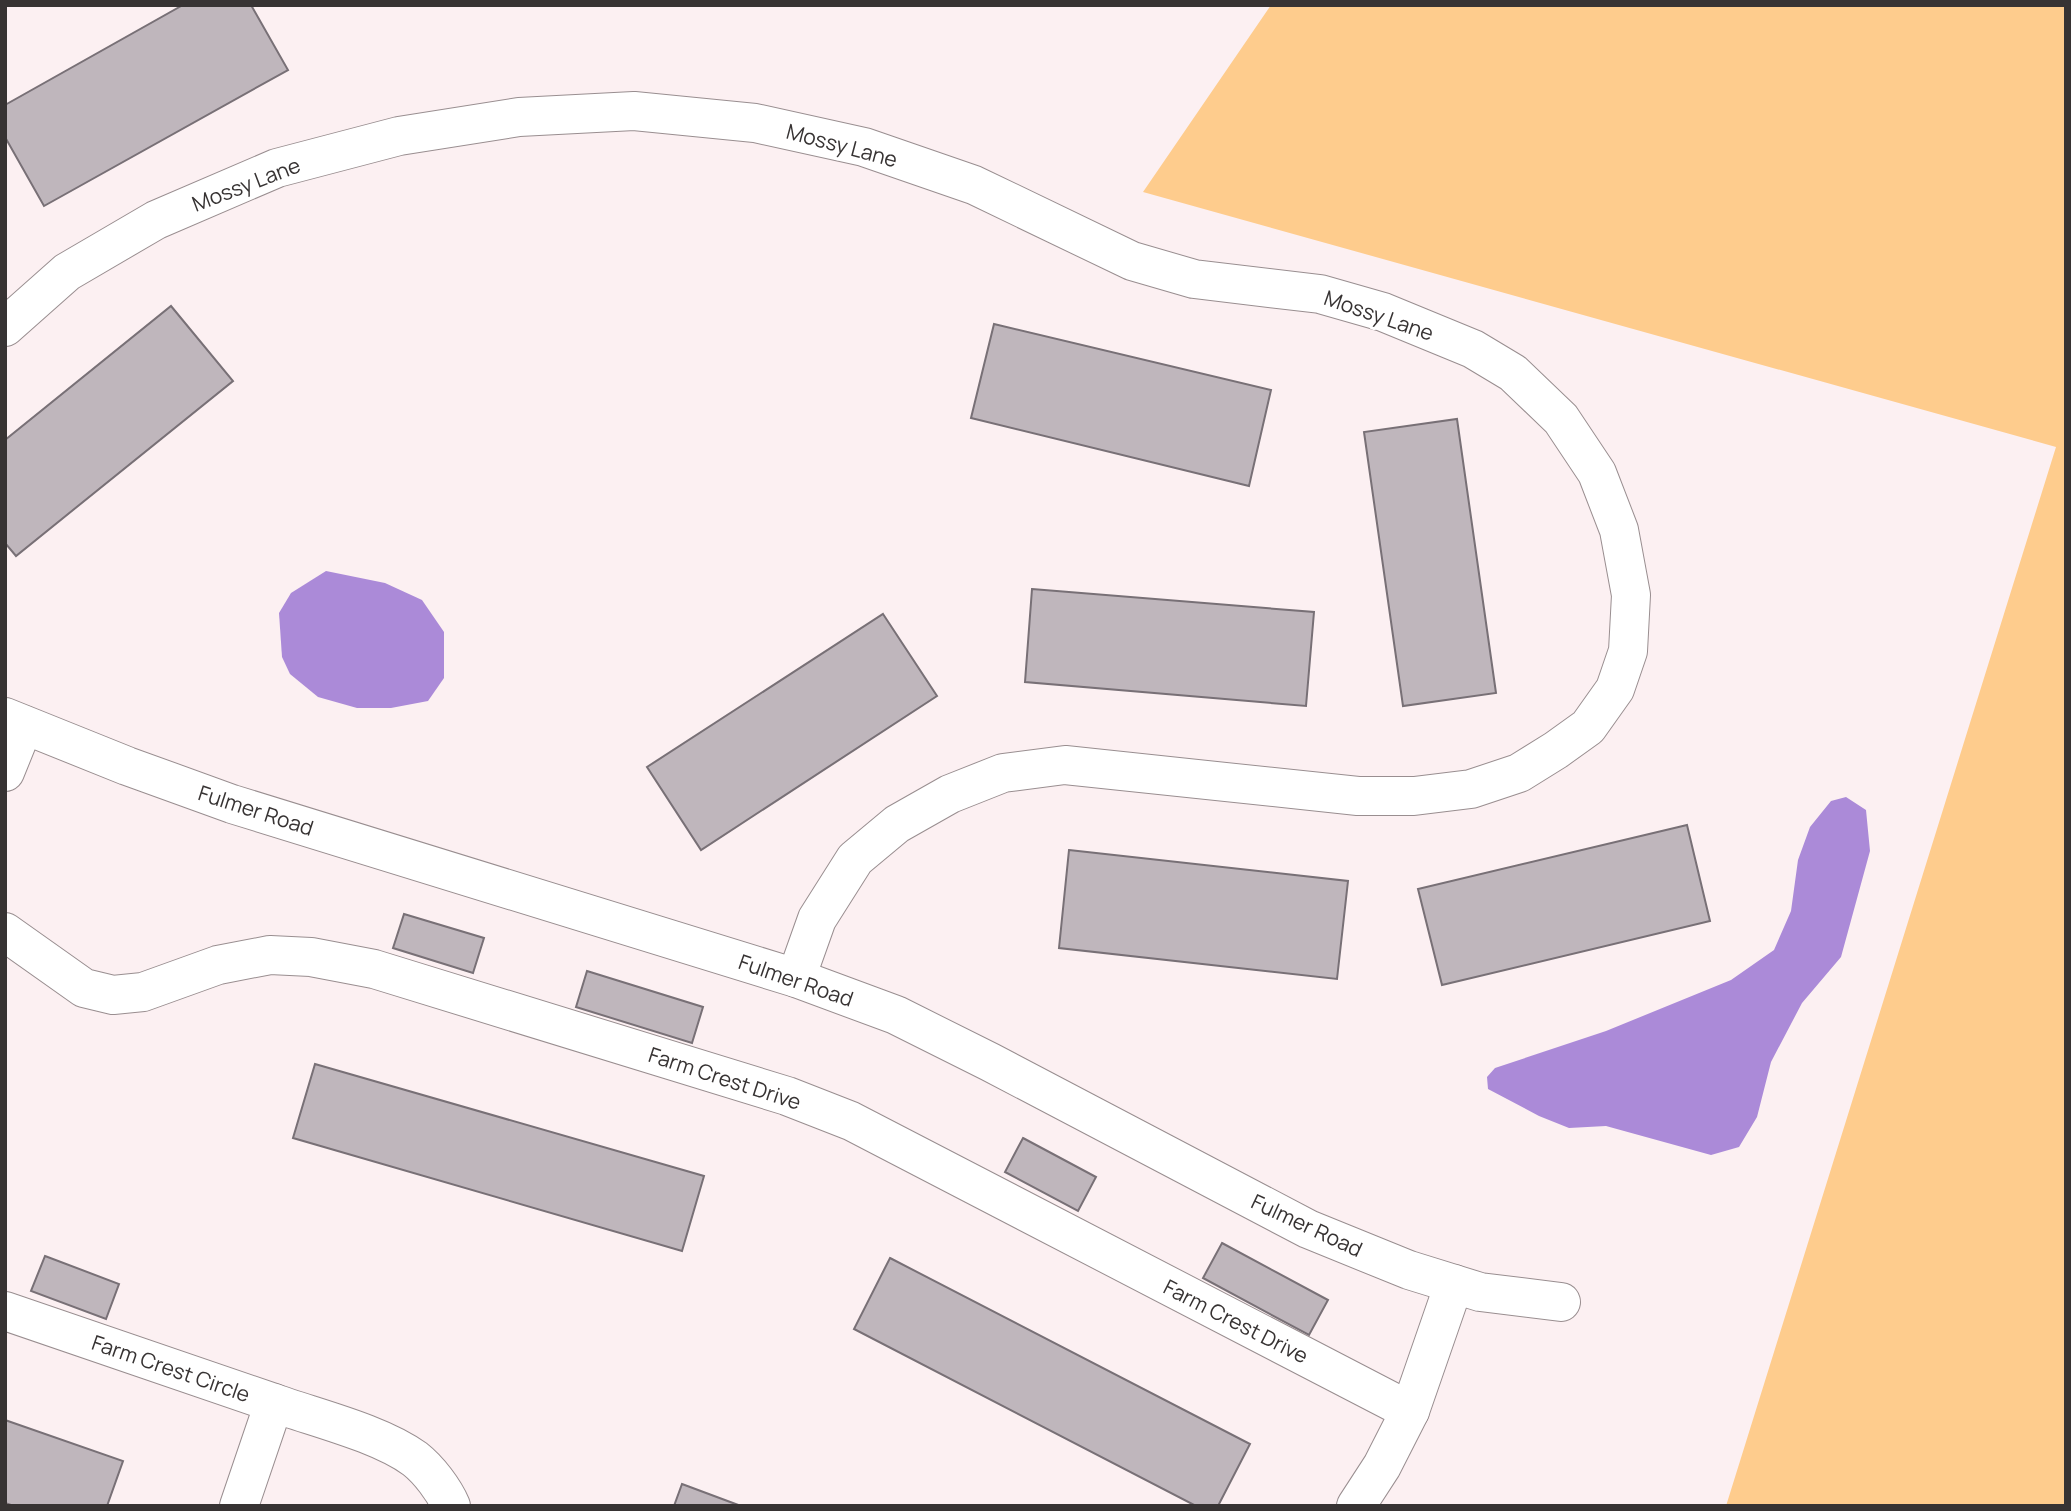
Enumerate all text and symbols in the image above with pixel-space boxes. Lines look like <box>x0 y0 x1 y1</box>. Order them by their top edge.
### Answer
street label: Mossy Lane <box>783 117 901 173</box>
street label: Mossy Lane <box>188 151 304 217</box>
street label: Mossy Lane <box>1321 283 1437 347</box>
street label: Fulmer Road <box>195 778 317 842</box>
street label: Fulmer Road <box>735 947 857 1013</box>
street label: Farm Crest Drive <box>645 1040 805 1116</box>
street label: Fulmer Road <box>1247 1187 1367 1263</box>
street label: Farm Crest Drive <box>1159 1272 1313 1370</box>
street label: Farm Crest Circle <box>88 1328 254 1408</box>

